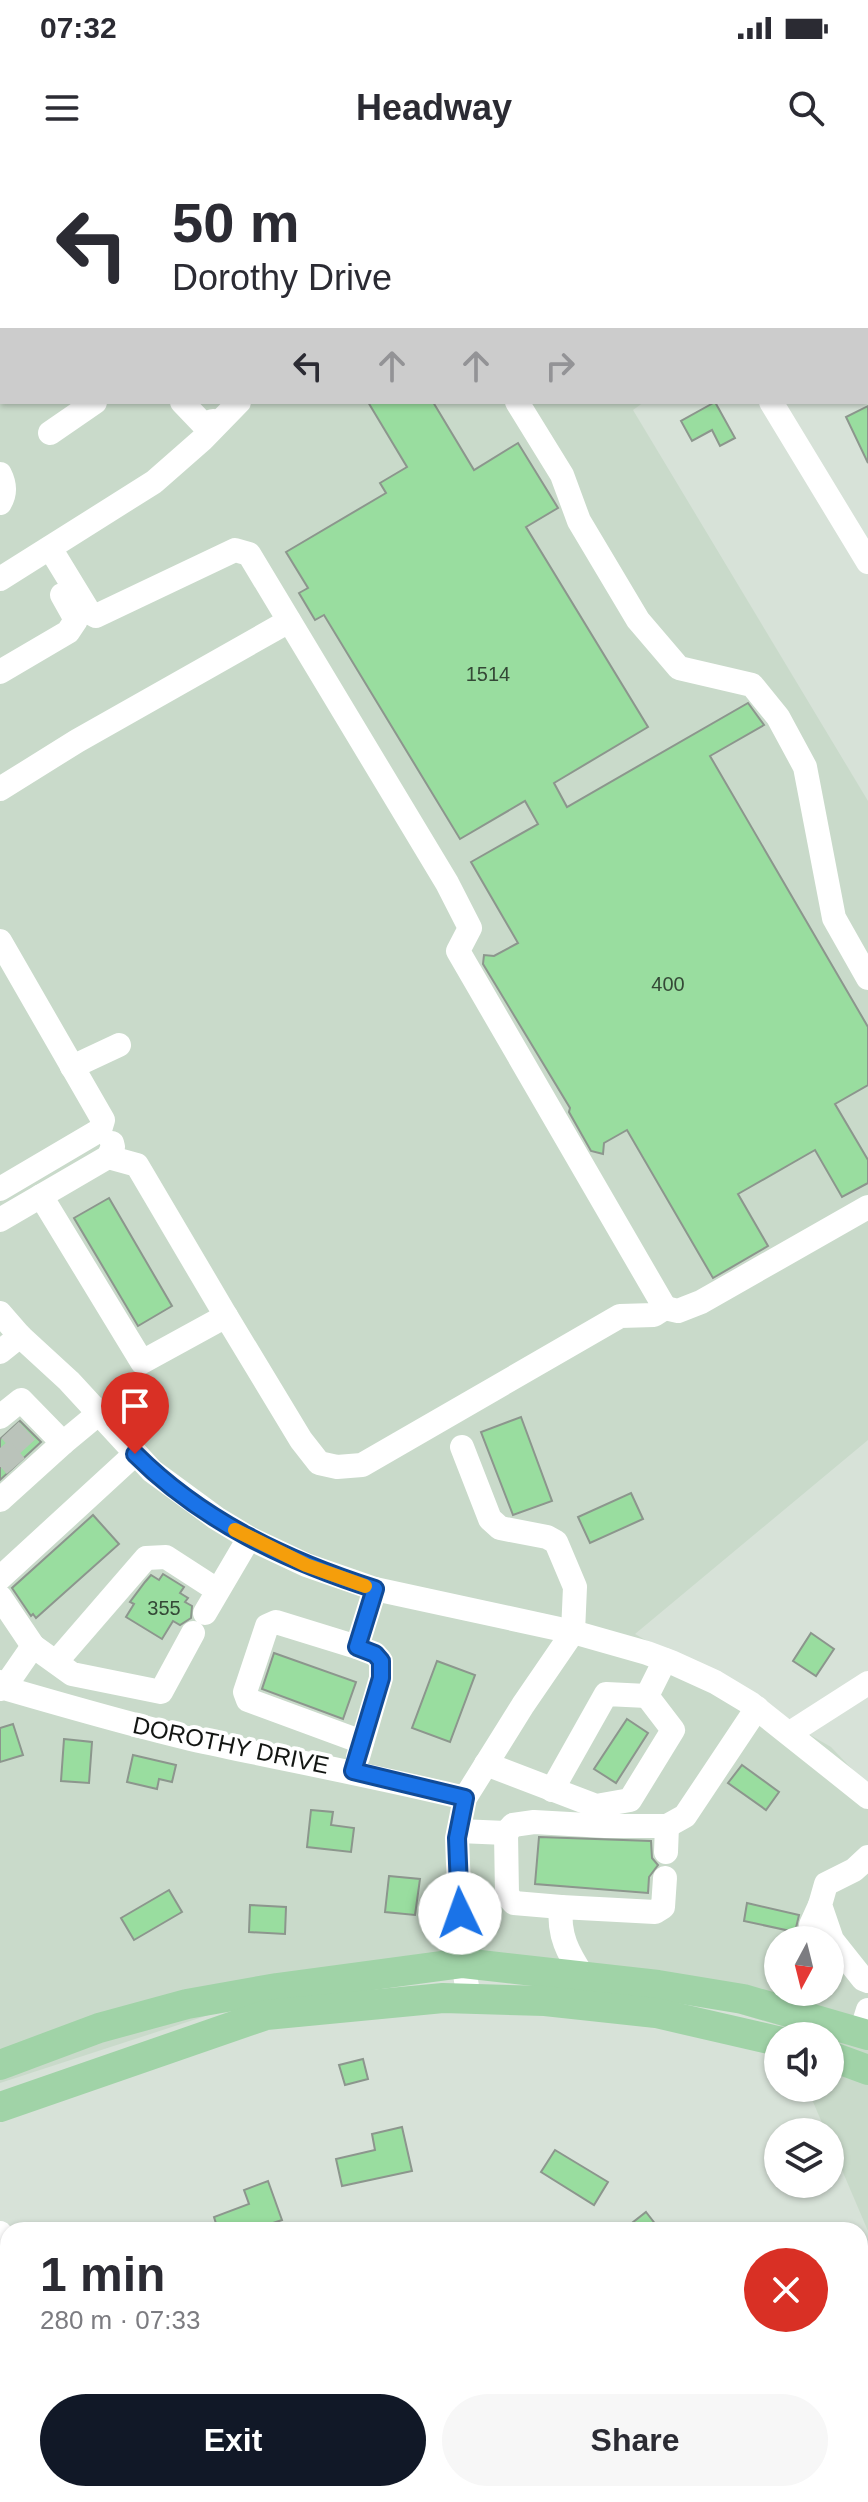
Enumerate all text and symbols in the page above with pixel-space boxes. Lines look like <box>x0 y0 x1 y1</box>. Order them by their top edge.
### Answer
text: 07:32 <box>40 11 117 44</box>
icon: menu <box>40 86 84 130</box>
icon: search <box>784 86 828 130</box>
text: Headway <box>356 87 512 128</box>
text: 50 m <box>172 191 300 254</box>
icon: left <box>40 192 144 296</box>
text: Dorothy Drive <box>172 257 392 298</box>
icon: left <box>286 344 330 388</box>
icon: ahead <box>370 344 414 388</box>
icon: ahead <box>454 344 498 388</box>
icon: right <box>538 344 582 388</box>
house number: 1514 <box>466 663 510 685</box>
house number: 400 <box>651 973 685 995</box>
pin <box>101 1372 169 1454</box>
icon: arrive <box>113 1384 157 1428</box>
house number: 355 <box>147 1597 181 1619</box>
street label: DOROTHY DRIVE <box>131 1711 331 1779</box>
position arrow <box>418 1871 502 1955</box>
north arrow <box>764 1926 844 2006</box>
map controls <box>764 1926 844 2198</box>
button: sound <box>764 2022 844 2102</box>
button: layers <box>764 2118 844 2198</box>
text: 1 min <box>40 2248 165 2301</box>
button: close <box>744 2248 828 2332</box>
text: 280 m · 07:33 <box>40 2305 200 2335</box>
button: Exit <box>40 2394 426 2486</box>
button: Share <box>442 2394 828 2486</box>

